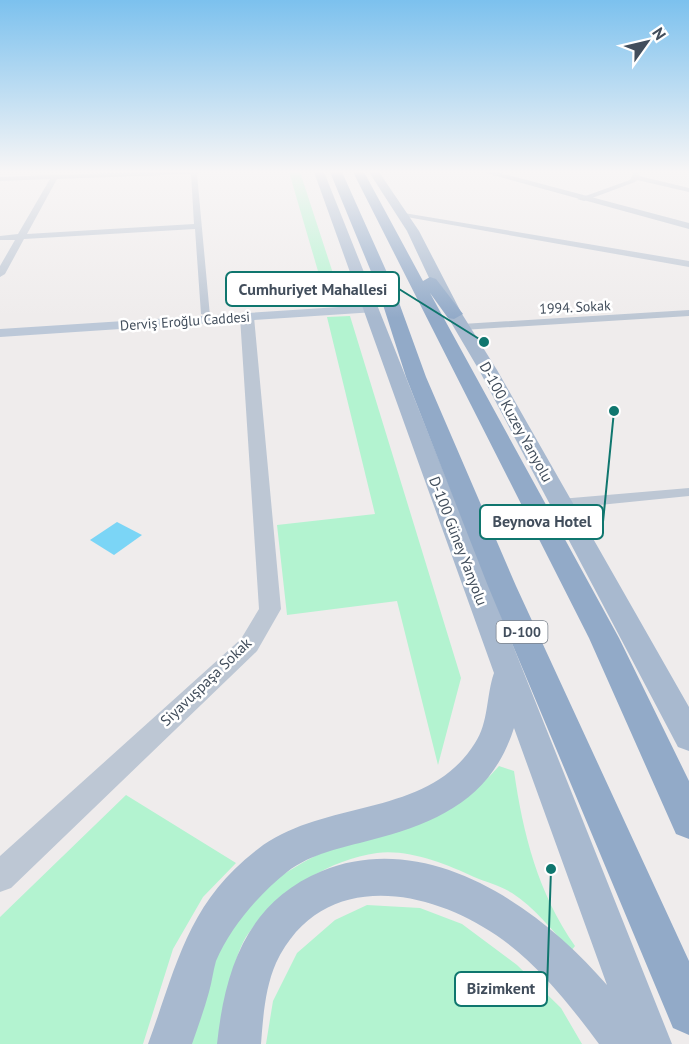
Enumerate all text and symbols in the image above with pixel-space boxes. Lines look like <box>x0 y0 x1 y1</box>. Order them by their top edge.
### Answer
north arrow <box>617 12 677 72</box>
text: N <box>648 24 671 44</box>
callout: Cumhuriyet Mahallesi <box>226 272 399 306</box>
text: Cumhuriyet Mahallesi <box>239 279 387 299</box>
street label: 1994. Sokak <box>539 296 611 318</box>
street label: Derviş Eroğlu Caddesi <box>119 307 251 335</box>
street label: D-100 Kuzey Yanyolu <box>476 358 557 485</box>
street label: D-100 Güney Yanyolu <box>425 474 492 608</box>
callout: Beynova Hotel <box>480 505 603 539</box>
text: Beynova Hotel <box>492 511 592 531</box>
road number: D-100 <box>496 621 548 643</box>
street label: Siyavuşpaşa Sokak <box>156 633 256 730</box>
callout: Bizimkent <box>455 972 547 1006</box>
text: Bizimkent <box>467 978 536 998</box>

